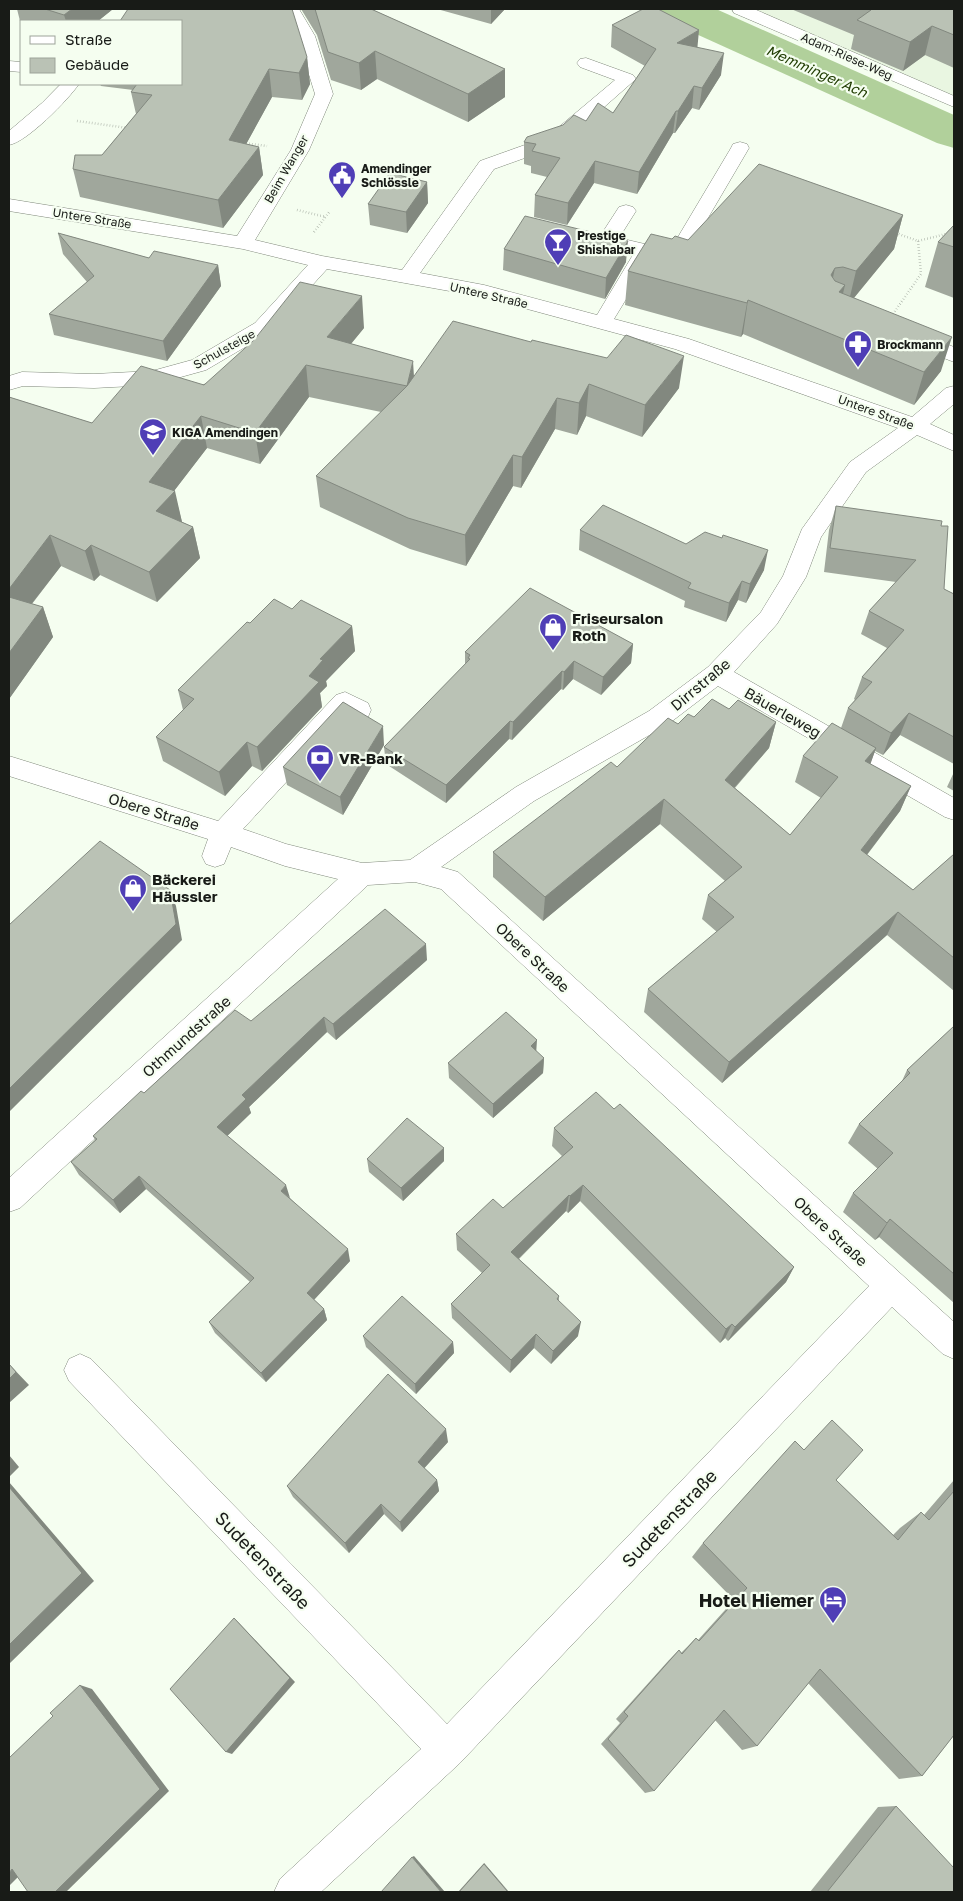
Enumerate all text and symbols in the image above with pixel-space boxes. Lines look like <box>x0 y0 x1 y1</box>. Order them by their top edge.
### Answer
legend <box>20 20 182 85</box>
street label: Adam-Riese-Weg <box>799 29 895 83</box>
text: Straße <box>65 30 112 48</box>
water label: Memminger Ach <box>764 41 871 101</box>
text: Gebäude <box>65 55 129 73</box>
street label: Beim Wanger <box>260 132 312 206</box>
public building icon: Amendinger Schlössle <box>327 160 357 199</box>
place label: Amendinger Schlössle <box>361 161 432 190</box>
street label: Untere Straße <box>51 204 133 232</box>
bar icon: Prestige Shishabar <box>543 227 573 266</box>
place label: Prestige Shishabar <box>577 228 636 257</box>
street label: Untere Straße <box>448 279 530 311</box>
street label: Schulsteige <box>190 326 258 372</box>
pharmacy icon: Brockmann <box>843 329 873 368</box>
place label: Brockmann <box>877 337 943 352</box>
street label: Untere Straße <box>836 391 916 433</box>
school or university icon: KIGA Amendingen <box>138 417 168 456</box>
place label: KIGA Amendingen <box>172 425 278 440</box>
place label: Friseursalon Roth <box>572 609 663 644</box>
shop icon: Friseursalon Roth <box>538 612 568 651</box>
street label: Dirrstraße <box>667 654 733 714</box>
street label: Bäuerleweg <box>742 683 824 741</box>
bank icon: VR-Bank <box>305 743 335 782</box>
place label: VR-Bank <box>339 749 403 767</box>
street label: Obere Straße <box>106 789 202 833</box>
place label: Bäckerei Häussler <box>152 870 218 905</box>
shop icon: Bäckerei Häussler <box>118 873 148 912</box>
street label: Obere Straße <box>492 918 574 996</box>
street label: Othmundstraße <box>138 991 234 1080</box>
street label: Obere Straße <box>790 1192 872 1270</box>
street label: Sudetenstraße <box>617 1465 721 1571</box>
street label: Sudetenstraße <box>211 1507 315 1613</box>
hotel icon: Hotel Hiemer <box>818 1585 848 1624</box>
place label: Hotel Hiemer <box>699 1589 814 1611</box>

